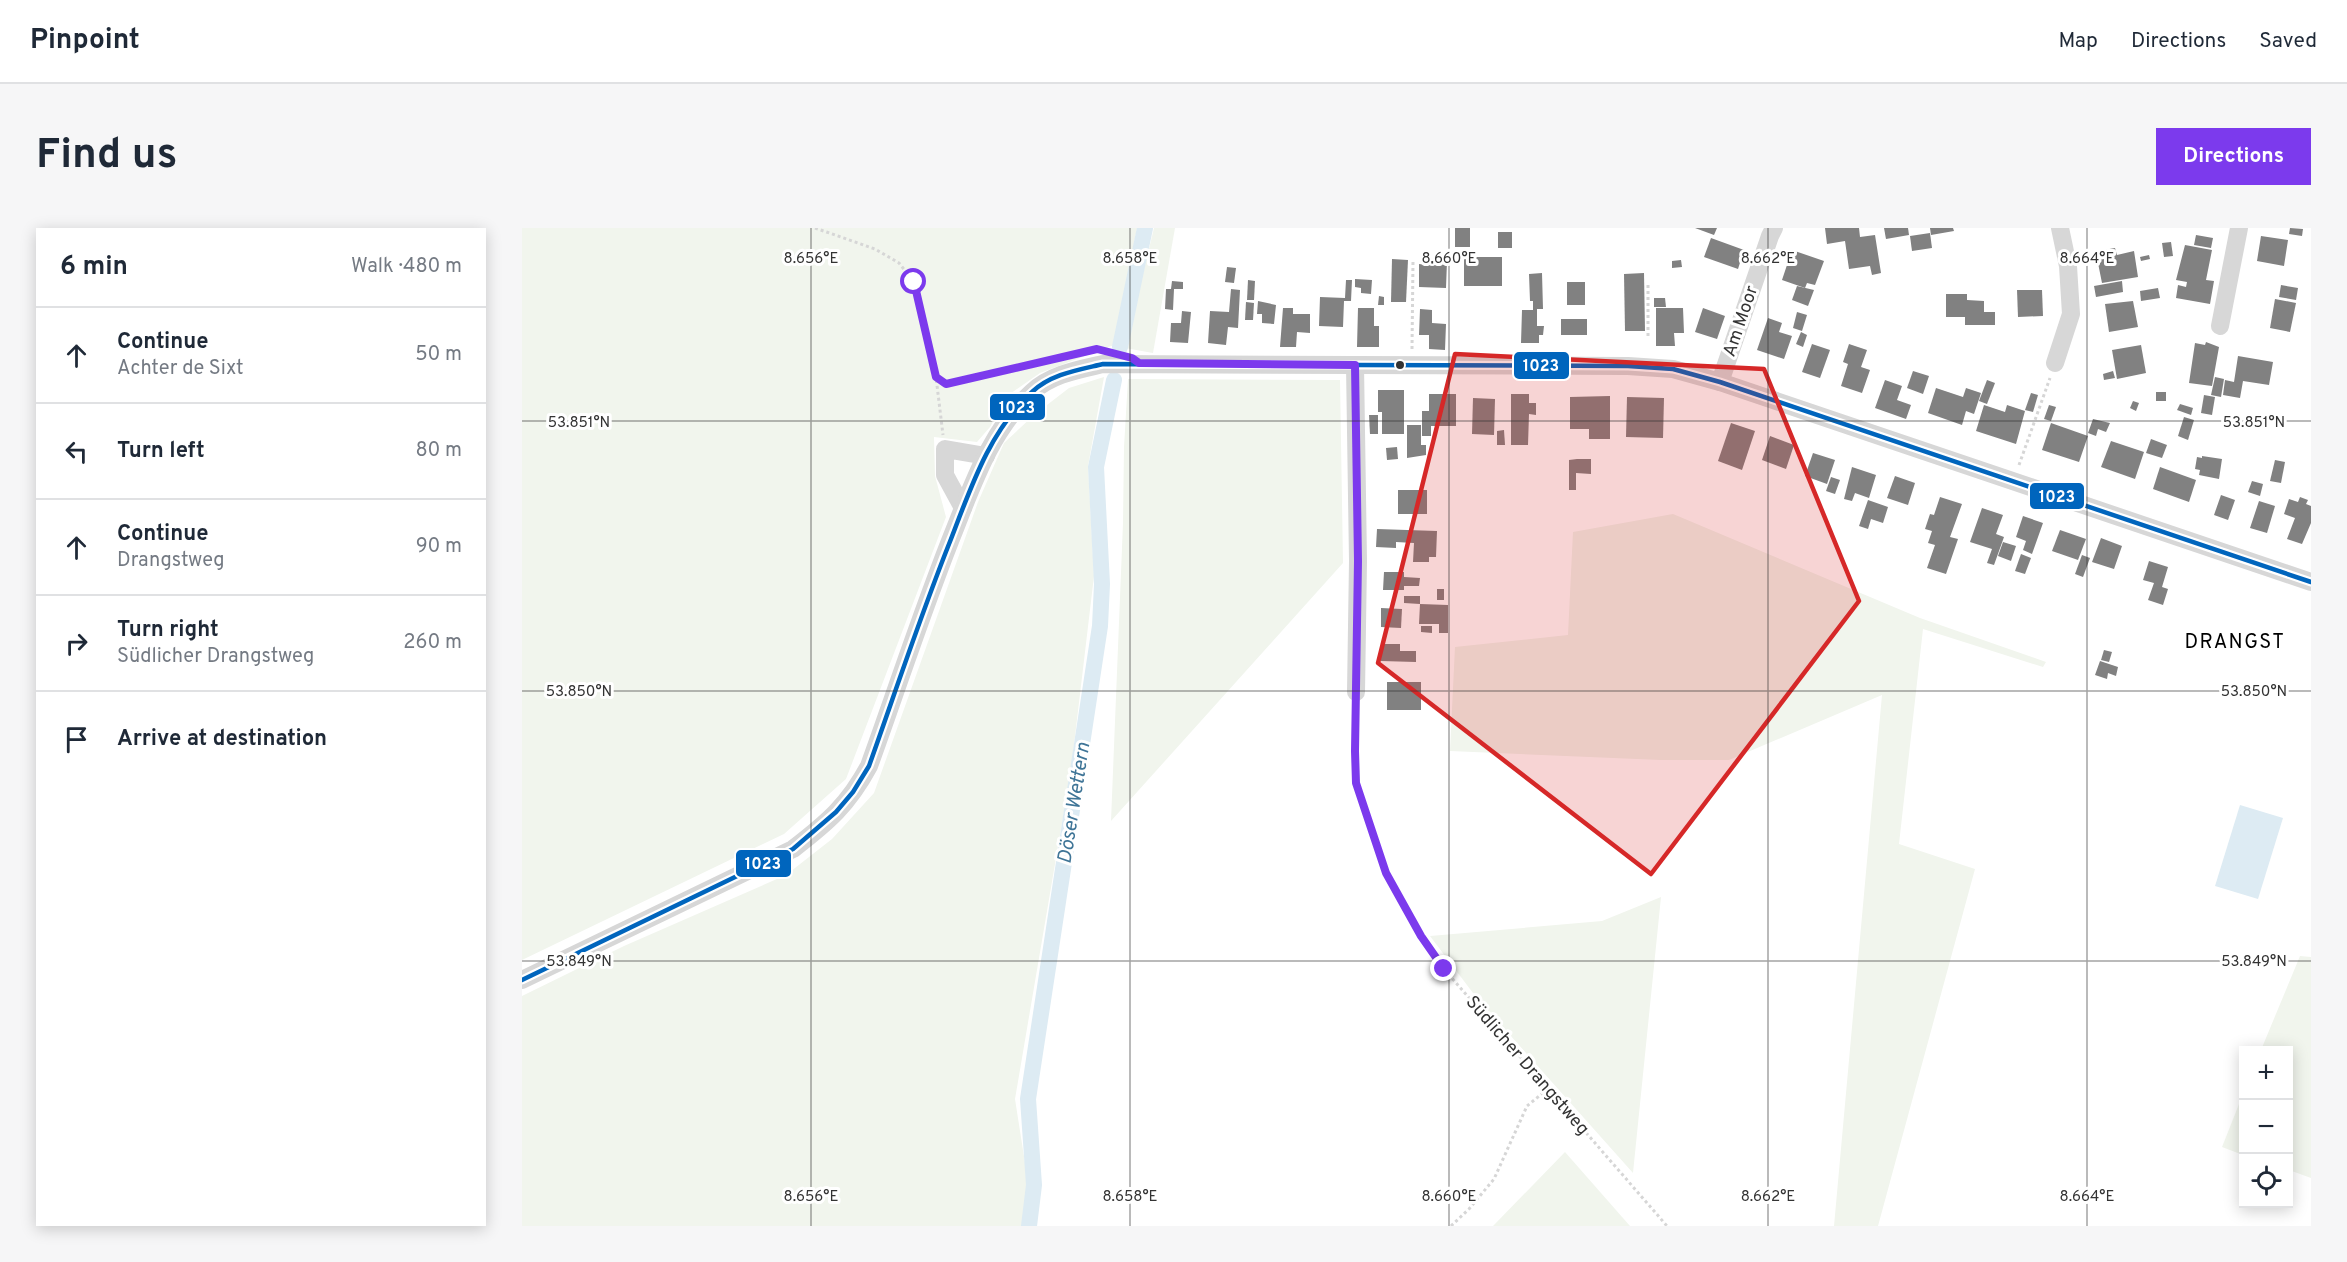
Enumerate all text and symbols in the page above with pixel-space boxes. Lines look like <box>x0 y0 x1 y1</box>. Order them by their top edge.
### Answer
text: Pinpoint <box>30 23 140 59</box>
text: Map <box>2058 28 2098 55</box>
text: Directions <box>2131 28 2226 55</box>
text: Saved <box>2259 28 2317 55</box>
button: Directions <box>2156 128 2311 185</box>
text: Find us <box>36 130 177 183</box>
text: 8.656°E <box>784 250 838 269</box>
text: 8.658°E <box>1102 250 1158 269</box>
text: 8.660°E <box>1421 250 1477 269</box>
text: 8.662°E <box>1741 250 1795 269</box>
text: 8.664°E <box>2060 250 2114 269</box>
text: 6 min <box>60 251 128 284</box>
text: Walk · 480 m <box>351 254 462 280</box>
route start <box>900 268 926 294</box>
street label: Am Moor <box>1719 283 1764 360</box>
text: Continue <box>117 329 208 356</box>
icon: ahead <box>60 339 93 372</box>
text: 50 m <box>415 342 462 368</box>
line badge: 1023 <box>1513 351 1570 380</box>
text: Achter de Sixt <box>117 356 244 382</box>
text: 1023 <box>1523 357 1559 377</box>
unlabelled marker <box>1394 359 1406 371</box>
line badge: 1023 <box>989 393 1046 421</box>
text: 1023 <box>999 399 1035 419</box>
text: 53.851°N <box>548 414 610 433</box>
text: 53.851°N <box>2223 414 2285 433</box>
icon: left <box>60 435 93 468</box>
text: Turn left <box>117 438 205 465</box>
text: 80 m <box>416 438 462 464</box>
line badge: 1023 <box>2029 482 2085 510</box>
text: 1023 <box>2039 488 2075 508</box>
text: Continue <box>117 521 208 548</box>
icon: ahead <box>60 531 93 564</box>
text: 90 m <box>416 534 462 560</box>
text: Drangstweg <box>117 548 225 574</box>
text: Turn right <box>117 617 219 644</box>
icon: right <box>60 627 93 660</box>
text: 260 m <box>403 630 462 656</box>
district label: DRANGST <box>2185 630 2286 656</box>
text: Südlicher Drangstweg <box>117 644 314 670</box>
text: 53.850°N <box>546 683 612 702</box>
text: 53.850°N <box>2221 683 2287 702</box>
icon: arrive <box>60 723 93 756</box>
text: Arrive at destination <box>117 726 327 753</box>
water label: Döser Wettern <box>1053 741 1097 866</box>
line badge: 1023 <box>735 849 792 878</box>
text: 1023 <box>745 855 781 875</box>
text: 53.849°N <box>546 953 612 972</box>
text: 53.849°N <box>2221 953 2287 972</box>
route end <box>1430 955 1456 981</box>
street label: Südlicher Drangstweg <box>1460 991 1594 1141</box>
map controls <box>2239 1046 2293 1208</box>
button: + <box>2239 1046 2293 1100</box>
button: − <box>2239 1100 2293 1154</box>
button: locate <box>2239 1154 2293 1208</box>
text: 8.656°E <box>784 1188 838 1207</box>
text: 8.658°E <box>1102 1188 1158 1207</box>
text: 8.660°E <box>1421 1188 1477 1207</box>
text: 8.662°E <box>1741 1188 1795 1207</box>
text: 8.664°E <box>2060 1188 2114 1207</box>

